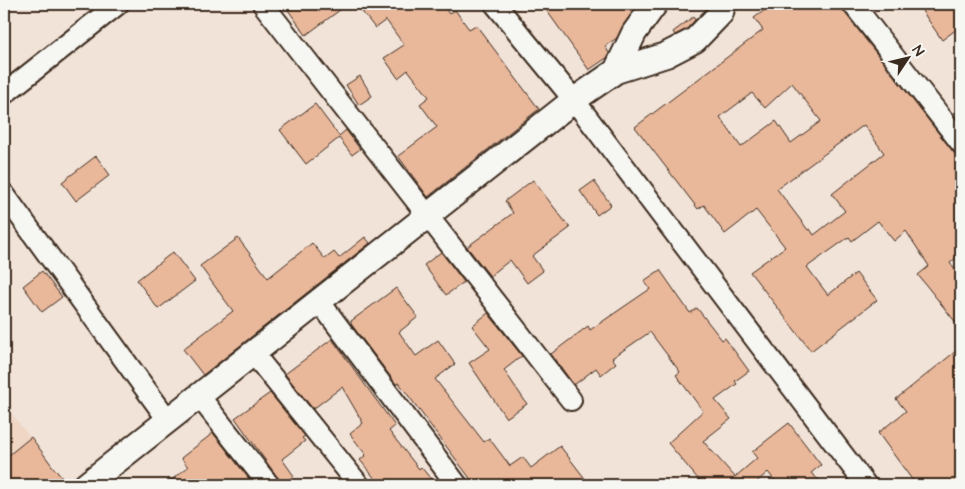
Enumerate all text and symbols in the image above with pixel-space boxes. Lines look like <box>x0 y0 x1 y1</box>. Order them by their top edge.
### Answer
north arrow <box>882 32 932 82</box>
text: N <box>907 42 929 61</box>

